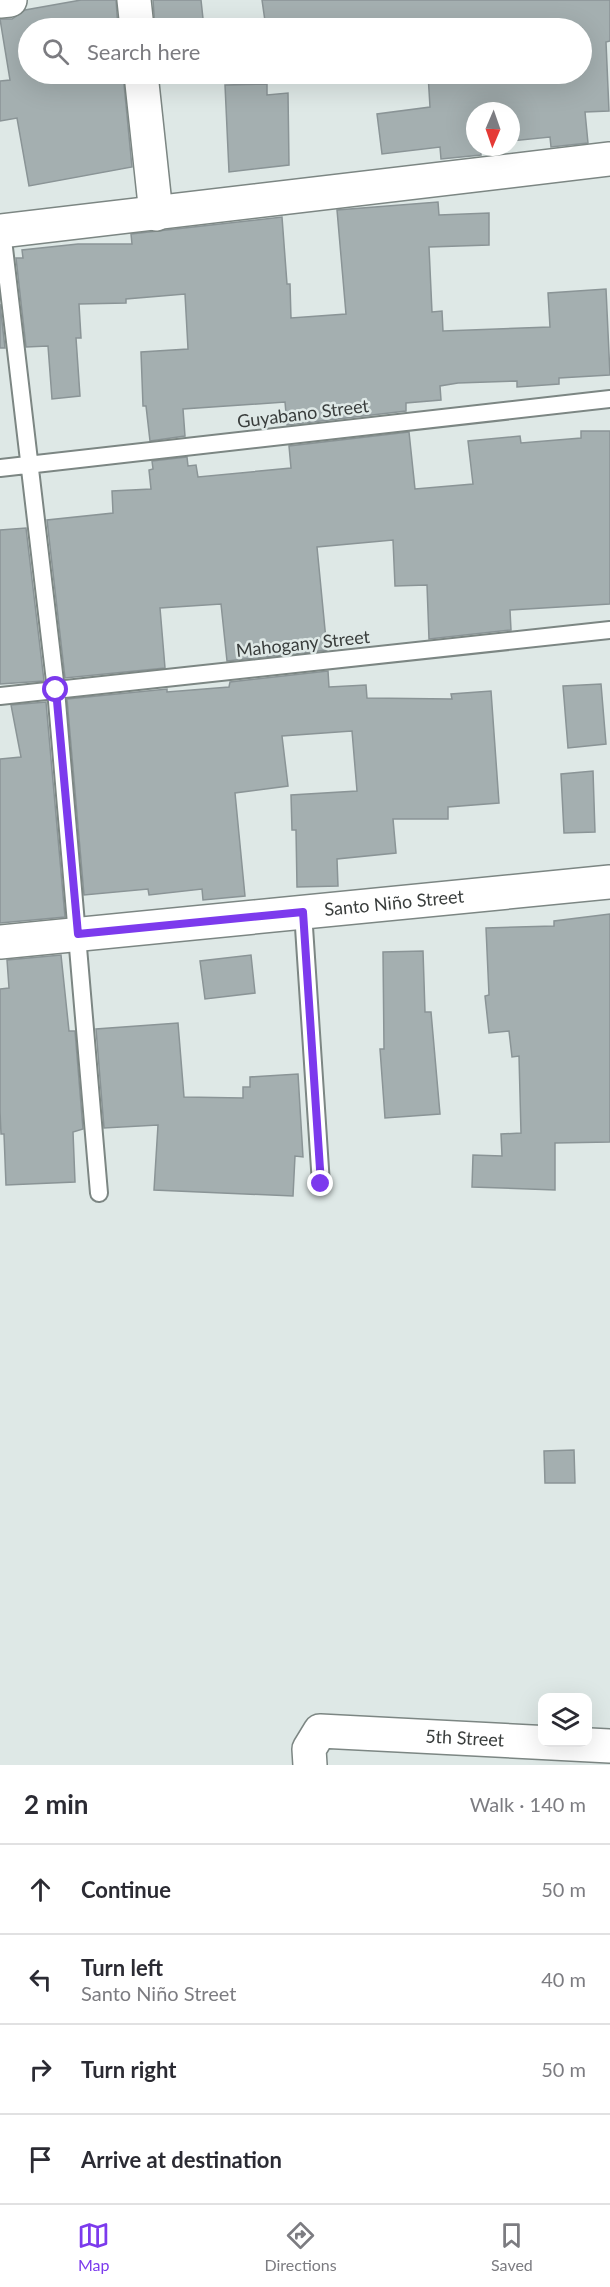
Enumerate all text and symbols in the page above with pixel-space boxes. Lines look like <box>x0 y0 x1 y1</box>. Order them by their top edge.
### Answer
search box <box>18 18 592 84</box>
icon: search <box>39 35 72 68</box>
text: Search here <box>87 38 200 65</box>
north arrow <box>466 102 520 156</box>
street label: Guyabano Street <box>236 394 370 432</box>
street label: Mahogany Street <box>235 625 371 661</box>
route start <box>42 676 68 702</box>
street label: Santo Niño Street <box>323 884 465 920</box>
route end <box>307 1170 333 1196</box>
map controls <box>538 1693 592 1747</box>
button: layers <box>538 1693 592 1747</box>
street label: 5th Street <box>425 1724 505 1751</box>
text: 2 min <box>24 1788 88 1820</box>
text: Walk · 140 m <box>470 1792 586 1816</box>
icon: ahead <box>24 1873 57 1906</box>
text: Continue <box>81 1876 171 1903</box>
text: 50 m <box>541 1877 586 1901</box>
text: Turn left <box>81 1954 163 1981</box>
icon: left <box>24 1963 57 1996</box>
text: 40 m <box>541 1967 586 1991</box>
text: Santo Niño Street <box>81 1981 236 2005</box>
icon: right <box>24 2053 57 2086</box>
text: Turn right <box>81 2056 176 2083</box>
text: 50 m <box>541 2057 586 2081</box>
icon: arrive <box>24 2143 57 2176</box>
text: Arrive at destination <box>81 2146 282 2173</box>
tab: Map <box>77 2219 110 2274</box>
tab: Directions <box>264 2219 337 2274</box>
tab: Saved <box>491 2219 533 2274</box>

